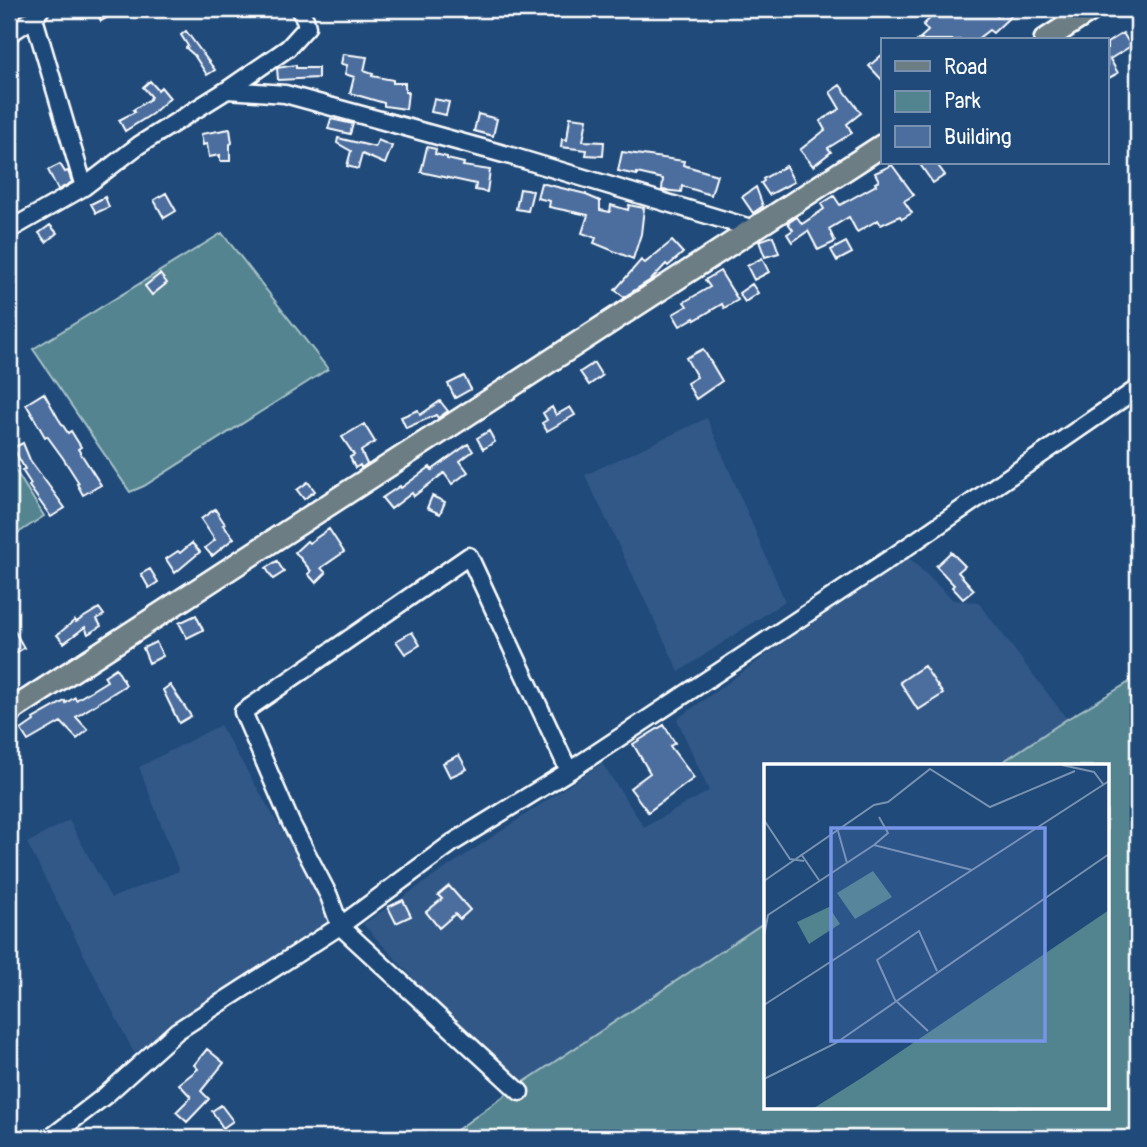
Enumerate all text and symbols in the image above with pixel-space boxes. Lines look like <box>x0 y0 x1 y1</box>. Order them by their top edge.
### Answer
legend <box>881 38 1108 164</box>
text: Road <box>944 54 988 81</box>
text: Park <box>944 88 981 115</box>
text: Building <box>944 124 1011 151</box>
inset map <box>764 764 1108 1108</box>

